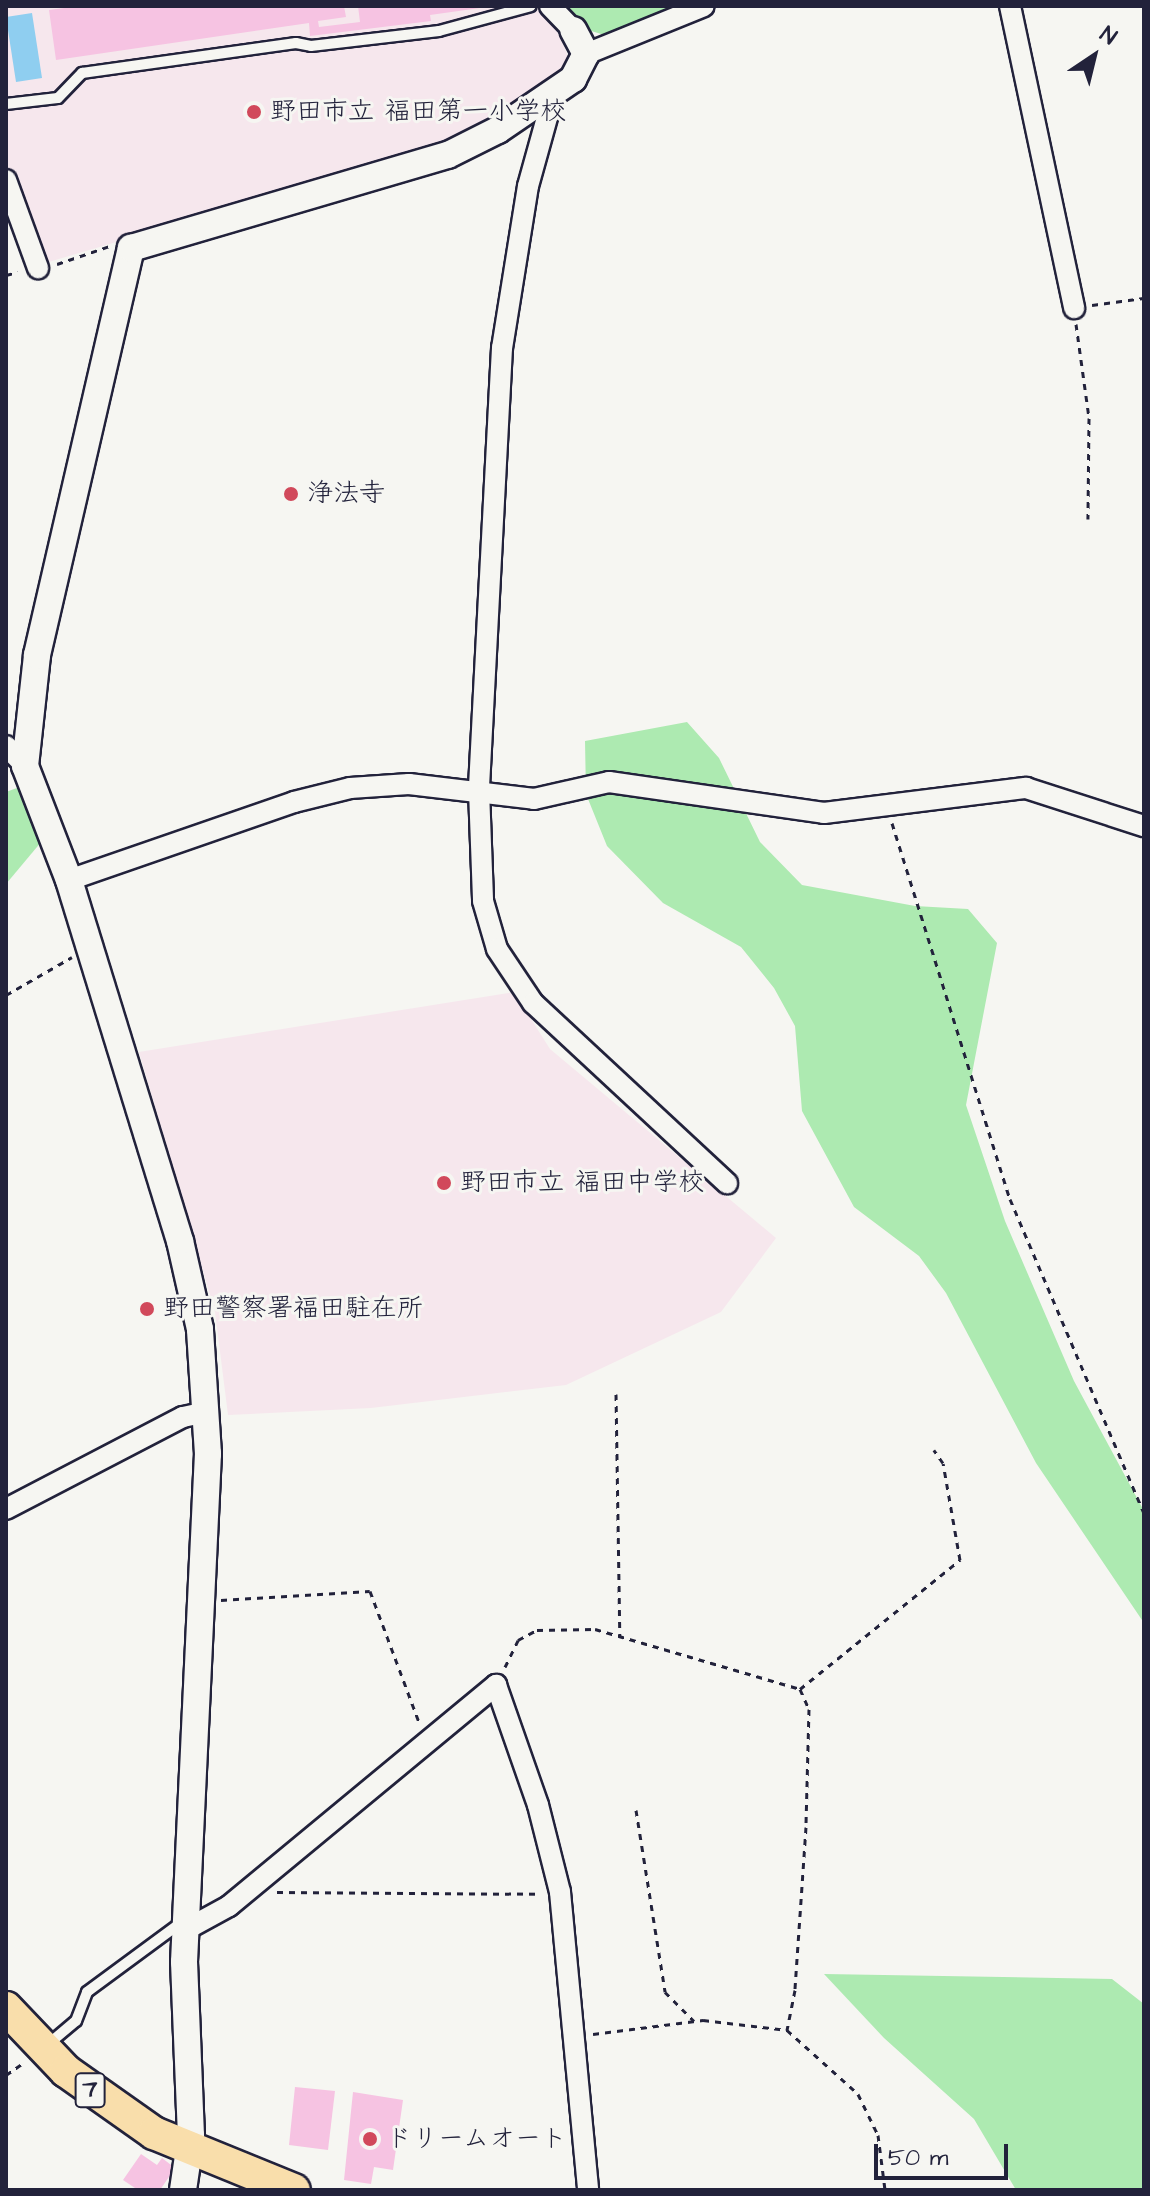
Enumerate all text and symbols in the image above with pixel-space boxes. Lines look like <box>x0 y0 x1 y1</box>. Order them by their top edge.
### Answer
north arrow <box>1054 16 1134 96</box>
text: N <box>1094 19 1123 53</box>
place label: 野田市立 福田第一小学校 <box>270 96 566 128</box>
marker: 野田市立 福田第一小学校 <box>245 103 263 121</box>
place label: 浄法寺 <box>307 478 385 510</box>
marker: 浄法寺 <box>282 485 300 503</box>
place label: 野田市立 福田中学校 <box>460 1167 704 1199</box>
marker: 野田市立 福田中学校 <box>435 1174 453 1192</box>
place label: 野田警察署福田駐在所 <box>163 1293 423 1325</box>
marker: 野田警察署福田駐在所 <box>138 1300 156 1318</box>
road number: 7 <box>74 2070 106 2110</box>
place label: ドリームオート <box>386 2123 568 2155</box>
scale bar <box>878 2128 1012 2178</box>
marker: ドリームオート <box>361 2130 379 2148</box>
text: 50 m <box>888 2141 948 2175</box>

